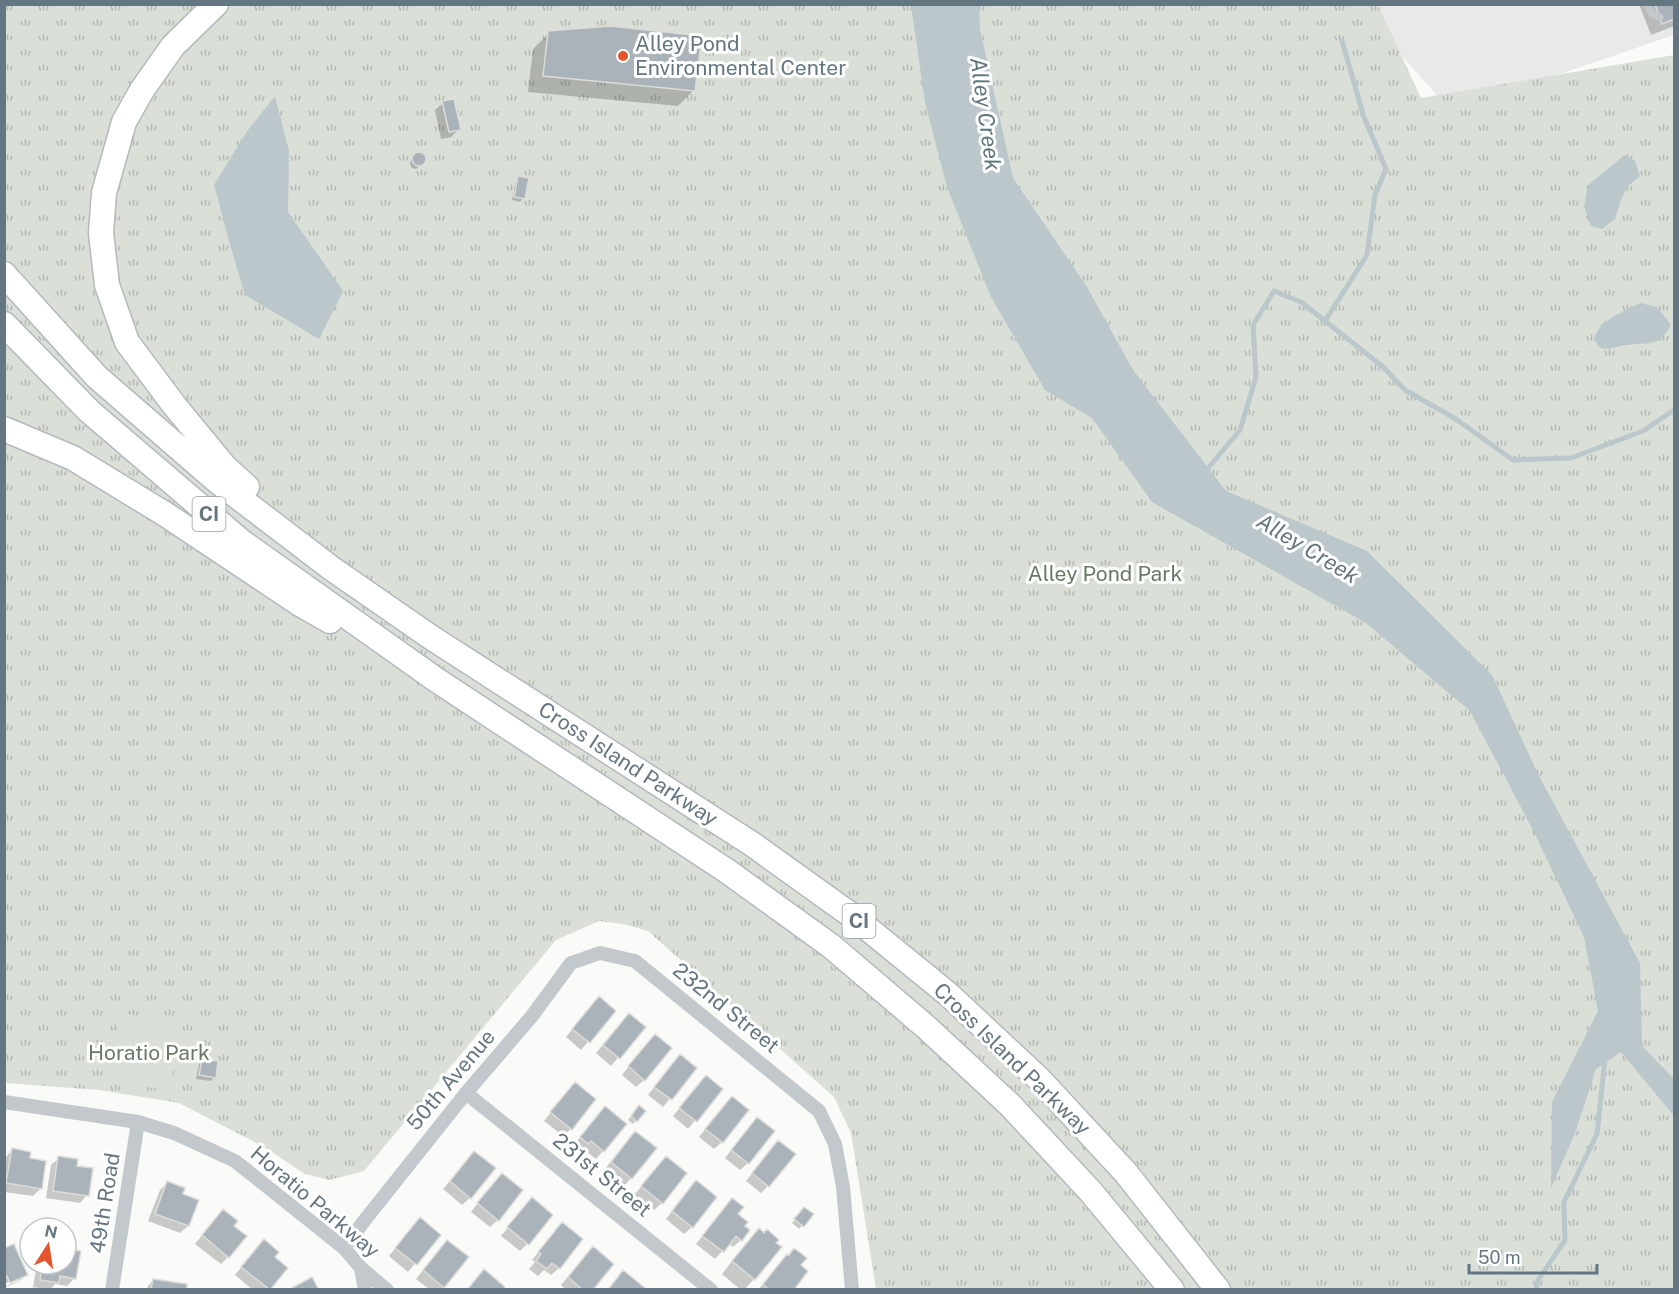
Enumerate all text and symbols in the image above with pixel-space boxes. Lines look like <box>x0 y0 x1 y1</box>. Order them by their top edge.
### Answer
place label: Alley Pond Environmental Center <box>635 31 846 80</box>
marker: Alley Pond Environmental Center <box>616 49 630 63</box>
water label: Alley Creek <box>965 56 1007 172</box>
road number: CI <box>192 497 226 531</box>
water label: Alley Creek <box>1252 507 1364 589</box>
park label: Alley Pond Park <box>1028 561 1182 586</box>
street label: Cross Island Parkway <box>534 696 722 831</box>
road number: CI <box>842 904 876 938</box>
street label: 232nd Street <box>668 957 784 1058</box>
street label: Cross Island Parkway <box>929 977 1096 1140</box>
street label: 50th Avenue <box>401 1024 500 1135</box>
park label: Horatio Park <box>88 1040 210 1065</box>
street label: 231st Street <box>548 1127 657 1222</box>
street label: Horatio Parkway <box>246 1140 385 1263</box>
street label: 49th Road <box>84 1151 125 1255</box>
north arrow <box>18 1216 78 1276</box>
text: N <box>43 1221 59 1242</box>
scale bar <box>1469 1237 1596 1275</box>
text: 50 m <box>1478 1247 1521 1268</box>

